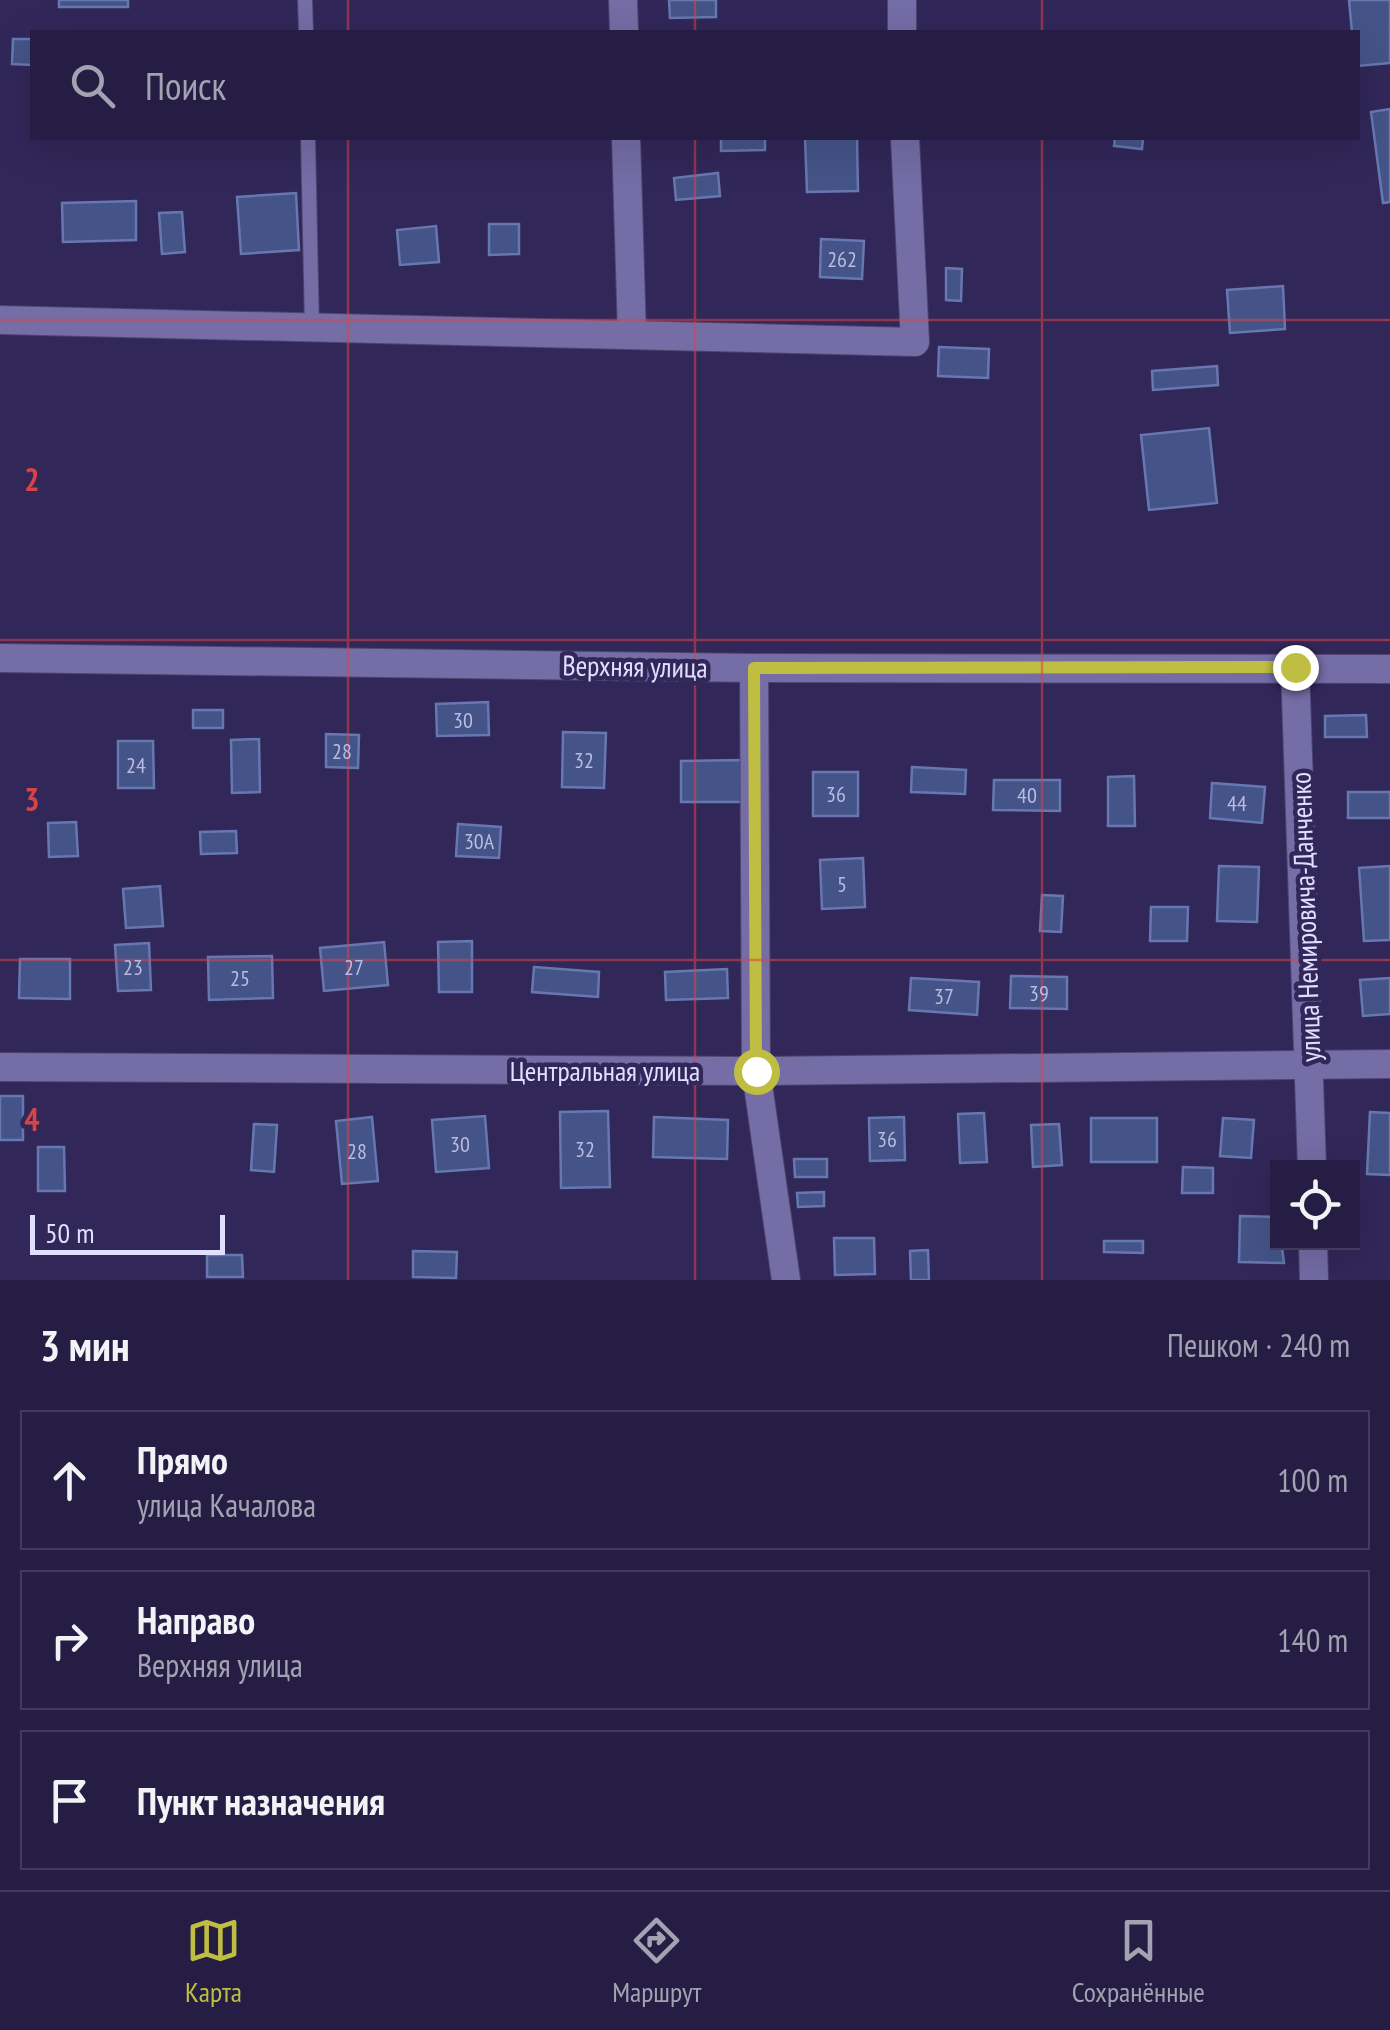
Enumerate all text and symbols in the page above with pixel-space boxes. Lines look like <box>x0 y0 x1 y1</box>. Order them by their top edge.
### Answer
search box <box>30 30 1360 140</box>
icon: search <box>65 58 120 113</box>
text: Поиск <box>145 61 226 110</box>
house number: 262 <box>827 245 857 273</box>
text: 2 <box>24 458 40 500</box>
route end <box>1273 645 1319 691</box>
street label: Верхняя улица <box>562 646 708 686</box>
house number: 30 <box>453 706 473 734</box>
house number: 28 <box>332 737 352 765</box>
house number: 32 <box>574 746 594 774</box>
house number: 24 <box>126 751 146 779</box>
street label: улица Немировича-Данченко <box>1281 771 1329 1063</box>
text: 3 <box>24 778 40 820</box>
house number: 36 <box>826 780 846 808</box>
house number: 40 <box>1017 781 1037 809</box>
house number: 44 <box>1227 789 1247 817</box>
house number: 30А <box>464 827 495 855</box>
house number: 5 <box>837 870 847 898</box>
house number: 23 <box>123 953 143 981</box>
house number: 27 <box>344 953 364 981</box>
house number: 25 <box>230 964 250 992</box>
house number: 39 <box>1029 979 1049 1007</box>
house number: 37 <box>934 982 954 1010</box>
route start <box>734 1049 780 1095</box>
street label: Центральная улица <box>510 1052 700 1089</box>
text: 4 <box>24 1098 40 1140</box>
house number: 36 <box>877 1125 897 1153</box>
house number: 30 <box>450 1130 470 1158</box>
house number: 32 <box>575 1135 595 1163</box>
house number: 28 <box>347 1137 367 1165</box>
map controls <box>1270 1160 1360 1250</box>
button: locate <box>1270 1160 1360 1250</box>
scale bar <box>30 1210 225 1254</box>
text: 50 m <box>45 1214 94 1251</box>
text: 3 мин <box>40 1318 130 1373</box>
text: Пешком · 240 m <box>1167 1324 1350 1366</box>
text: Прямо <box>137 1435 228 1484</box>
icon: ahead <box>42 1453 97 1508</box>
text: 100 m <box>1277 1459 1348 1501</box>
text: улица Качалова <box>137 1484 316 1526</box>
text: Направо <box>137 1595 255 1644</box>
icon: right <box>42 1613 97 1668</box>
text: 140 m <box>1277 1619 1348 1661</box>
text: Верхняя улица <box>137 1644 303 1686</box>
icon: arrive <box>42 1773 97 1828</box>
text: Пункт назначения <box>137 1776 385 1825</box>
tab: Карта <box>185 1913 242 2010</box>
tab: Маршрут <box>612 1913 702 2010</box>
tab: Сохранённые <box>1072 1913 1205 2010</box>

